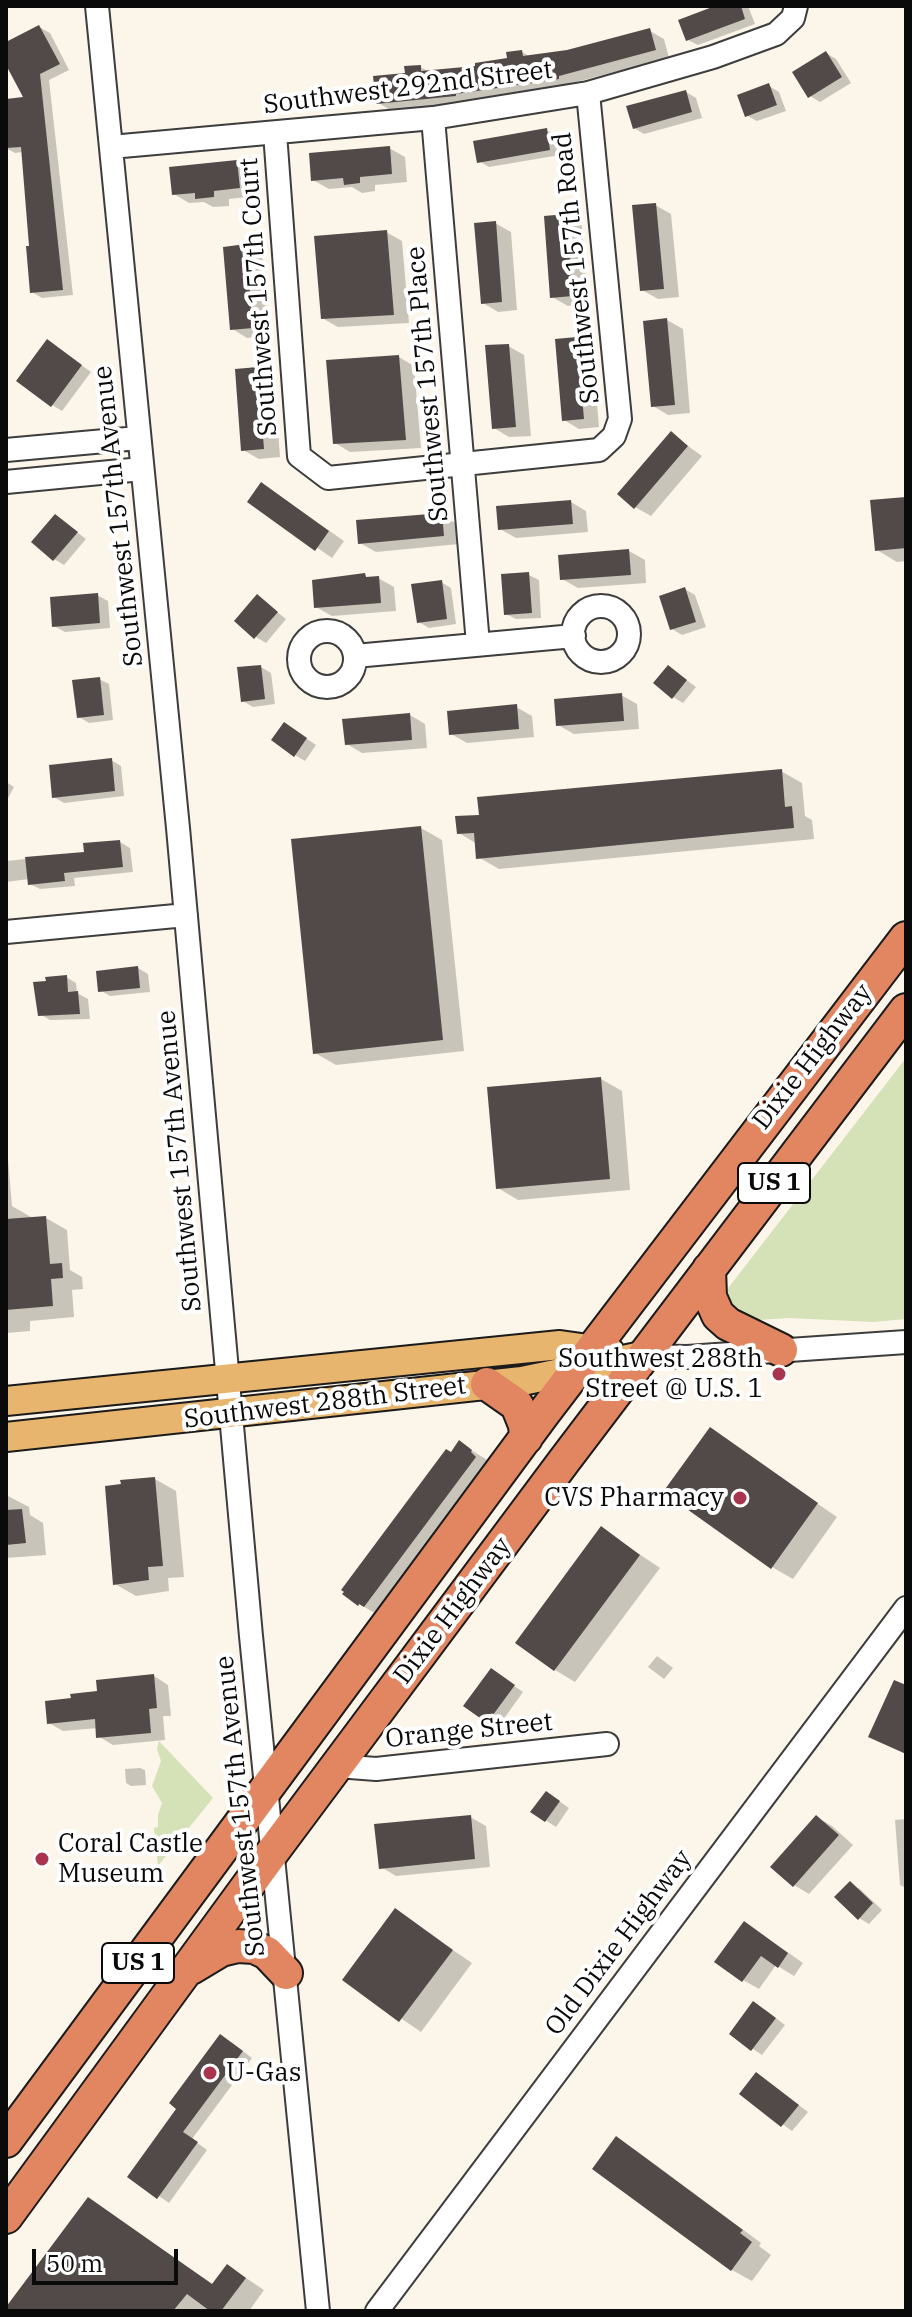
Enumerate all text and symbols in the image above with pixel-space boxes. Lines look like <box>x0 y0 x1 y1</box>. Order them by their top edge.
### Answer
street label: Southwest 292nd Street <box>262 55 554 121</box>
street label: Southwest 157th Road <box>547 131 607 405</box>
street label: Southwest 157th Court <box>234 157 284 437</box>
street label: Southwest 157th Place <box>400 245 456 523</box>
street label: Southwest 157th Avenue <box>88 364 150 668</box>
street label: Dixie Highway <box>747 978 879 1136</box>
street label: Southwest 157th Avenue <box>151 1009 209 1313</box>
road number: US 1 <box>738 1163 810 1203</box>
place label: Southwest 288th Street @ U.S. 1 <box>558 1343 763 1404</box>
marker: Southwest 288th Street @ U.S. 1 <box>770 1365 788 1383</box>
street label: Southwest 288th Street <box>182 1370 468 1436</box>
place label: CVS Pharmacy <box>544 1482 724 1514</box>
marker: CVS Pharmacy <box>731 1489 749 1507</box>
street label: Dixie Highway <box>388 1531 518 1691</box>
street label: Southwest 157th Avenue <box>210 1654 272 1958</box>
street label: Orange Street <box>384 1707 554 1755</box>
place label: Coral Castle Museum <box>58 1828 203 1890</box>
street label: Old Dixie Highway <box>539 1844 699 2042</box>
marker: Coral Castle Museum <box>33 1850 51 1868</box>
road number: US 1 <box>102 1943 174 1983</box>
place label: U-Gas <box>226 2057 301 2089</box>
marker: U-Gas <box>201 2064 219 2082</box>
scale bar <box>36 2233 182 2283</box>
text: 50 m <box>46 2247 103 2279</box>

